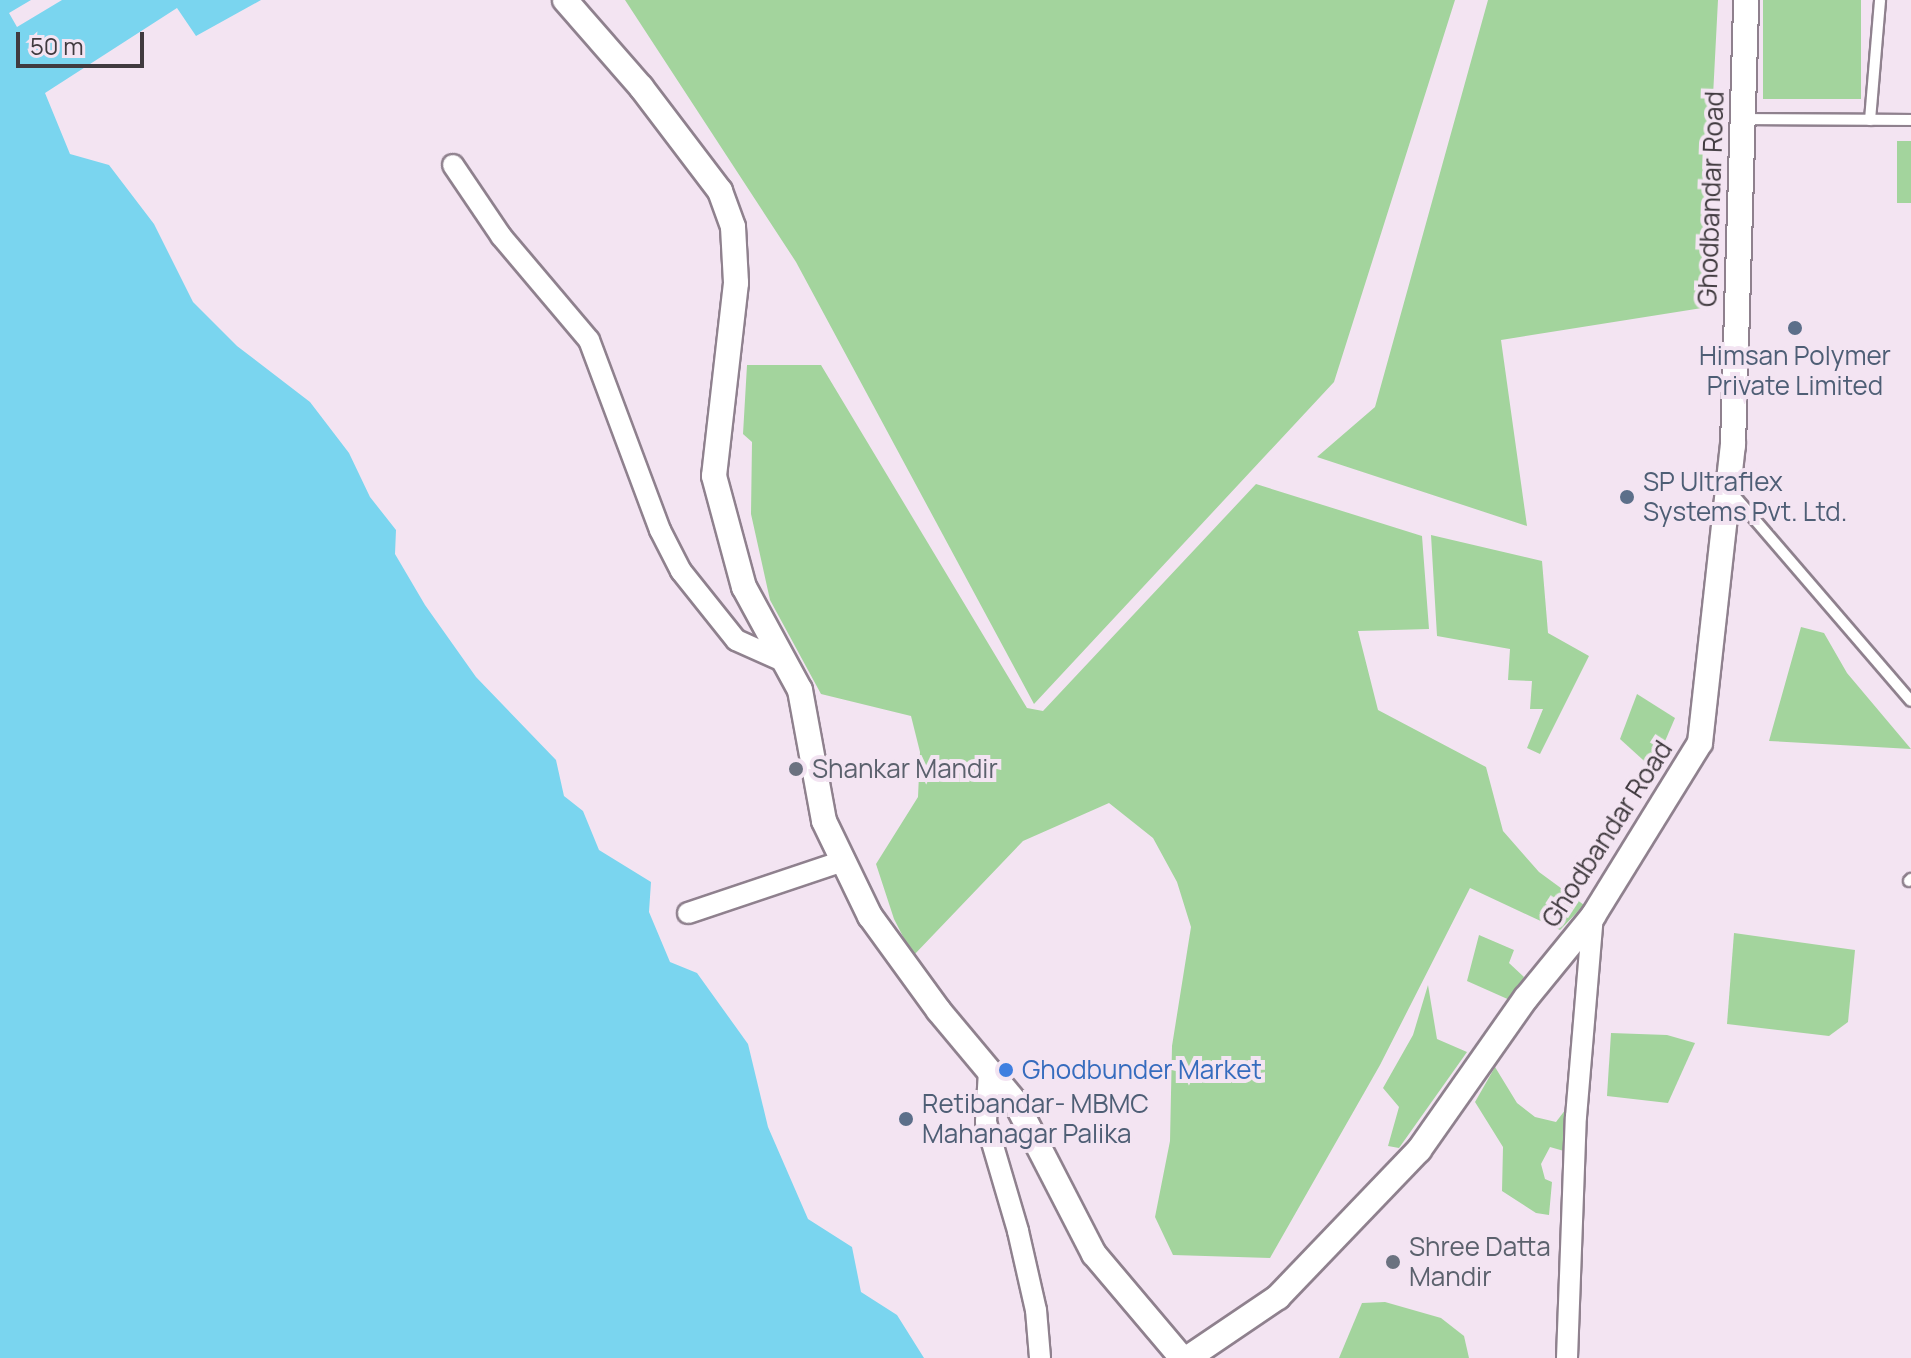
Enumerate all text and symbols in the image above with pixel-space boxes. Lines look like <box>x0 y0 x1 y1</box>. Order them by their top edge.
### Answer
scale bar <box>20 16 148 66</box>
text: 50 m <box>30 29 84 62</box>
street label: Ghodbandar Road <box>1692 91 1730 307</box>
marker: Himsan Polymer Private Limited <box>1786 319 1804 337</box>
place label: Himsan Polymer Private Limited <box>1699 340 1891 402</box>
place label: SP Ultraflex Systems Pvt. Ltd. <box>1643 466 1847 528</box>
marker: SP Ultraflex Systems Pvt. Ltd. <box>1618 488 1636 506</box>
street label: Ghodbandar Road <box>1535 735 1679 933</box>
place label: Shankar Mandir <box>812 753 998 785</box>
marker: Shankar Mandir <box>787 760 805 778</box>
place label: Ghodbunder Market <box>1022 1054 1262 1086</box>
marker: Ghodbunder Market <box>997 1061 1015 1079</box>
place label: Retibandar- MBMC Mahanagar Palika <box>922 1088 1149 1150</box>
marker: Retibandar- MBMC Mahanagar Palika <box>897 1110 915 1128</box>
place label: Shree Datta Mandir <box>1409 1231 1551 1292</box>
marker: Shree Datta Mandir <box>1384 1253 1402 1271</box>

